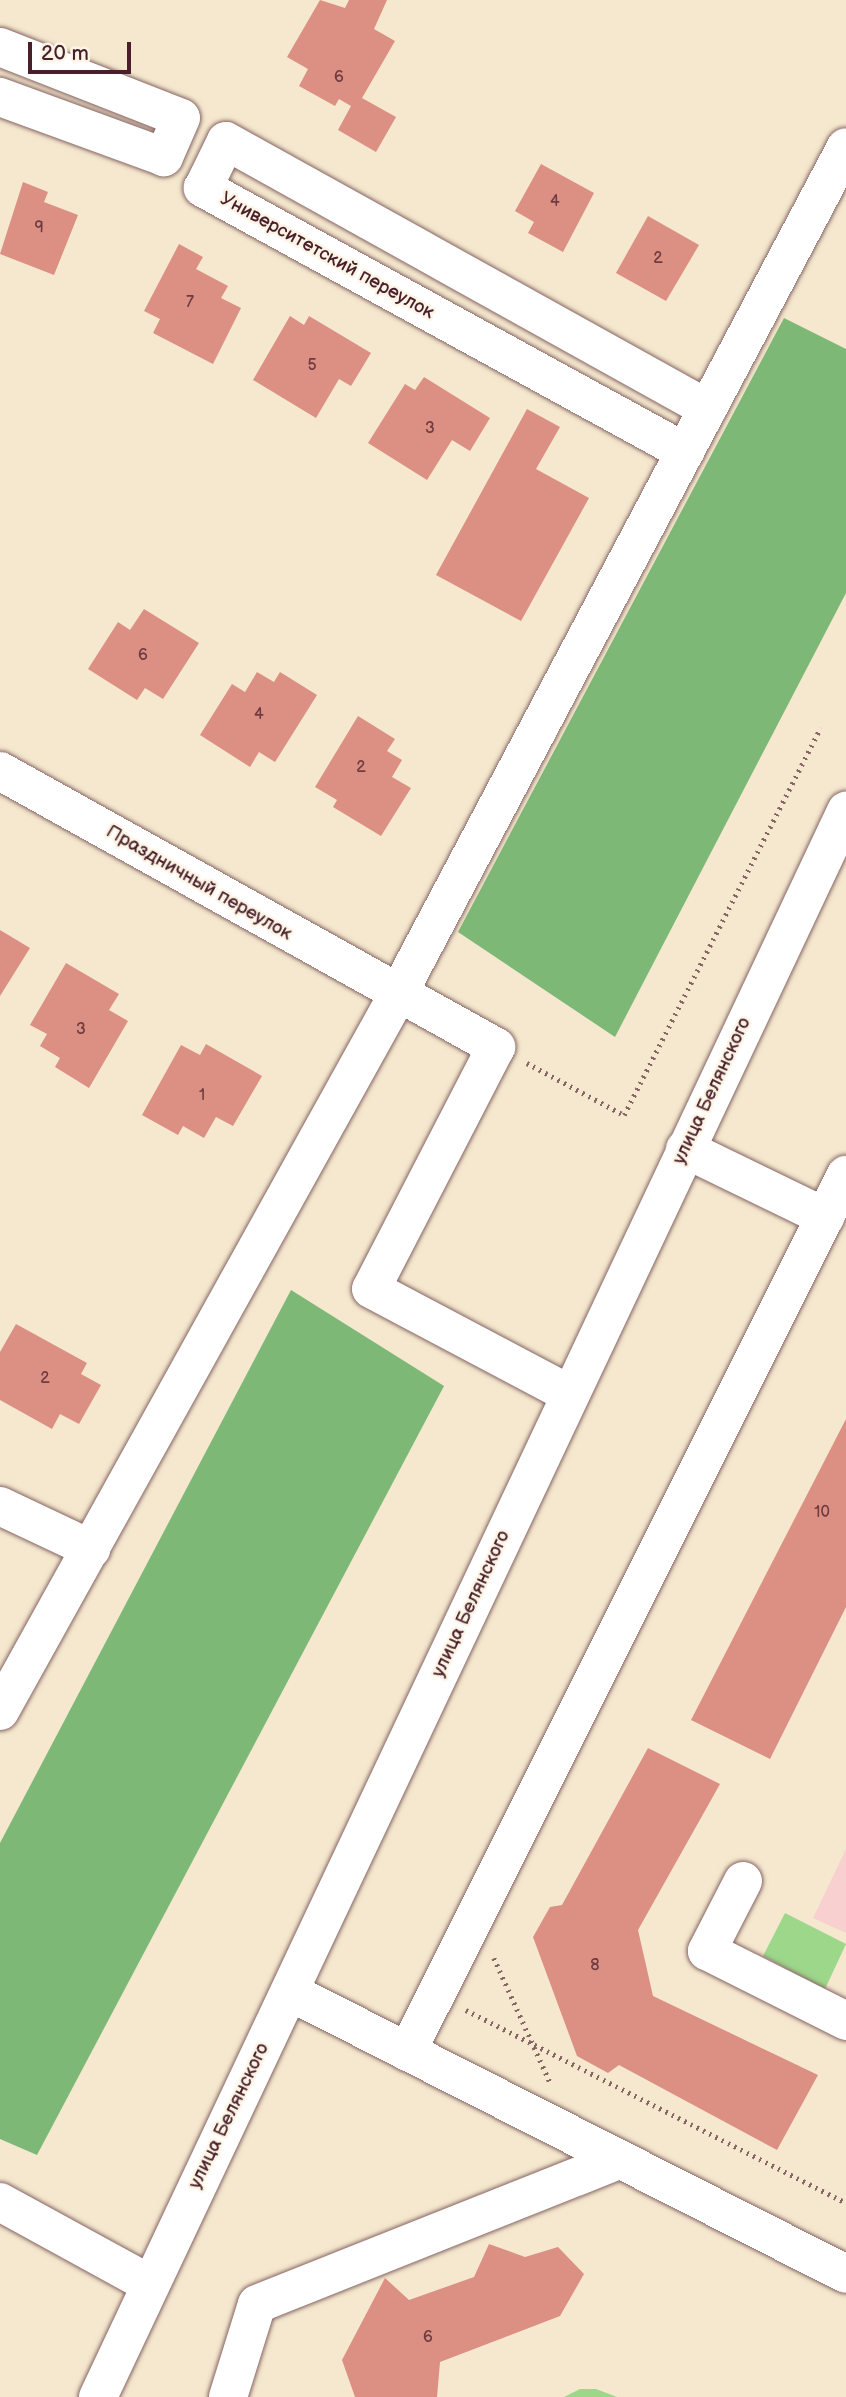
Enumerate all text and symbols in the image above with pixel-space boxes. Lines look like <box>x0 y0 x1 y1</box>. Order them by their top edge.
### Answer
scale bar <box>32 28 135 72</box>
text: 20 m <box>41 41 89 66</box>
house number: 6 <box>334 68 344 88</box>
street label: Университетский переулок <box>216 188 438 324</box>
house number: 4 <box>550 192 560 212</box>
house number: 9 <box>34 218 44 238</box>
house number: 2 <box>653 249 663 269</box>
house number: 7 <box>186 293 194 313</box>
house number: 5 <box>307 356 317 376</box>
house number: 3 <box>425 419 435 439</box>
house number: 6 <box>138 646 148 666</box>
house number: 4 <box>254 705 264 725</box>
house number: 2 <box>356 758 366 778</box>
street label: Праздничный переулок <box>102 820 296 946</box>
street label: улица Белянского <box>668 1014 756 1168</box>
house number: 3 <box>76 1020 86 1040</box>
house number: 1 <box>199 1086 205 1106</box>
house number: 2 <box>40 1369 50 1389</box>
house number: 10 <box>814 1503 830 1523</box>
street label: улица Белянского <box>427 1527 515 1681</box>
house number: 8 <box>590 1956 600 1976</box>
street label: улица Белянского <box>184 2039 274 2193</box>
house number: 6 <box>423 2328 433 2348</box>

